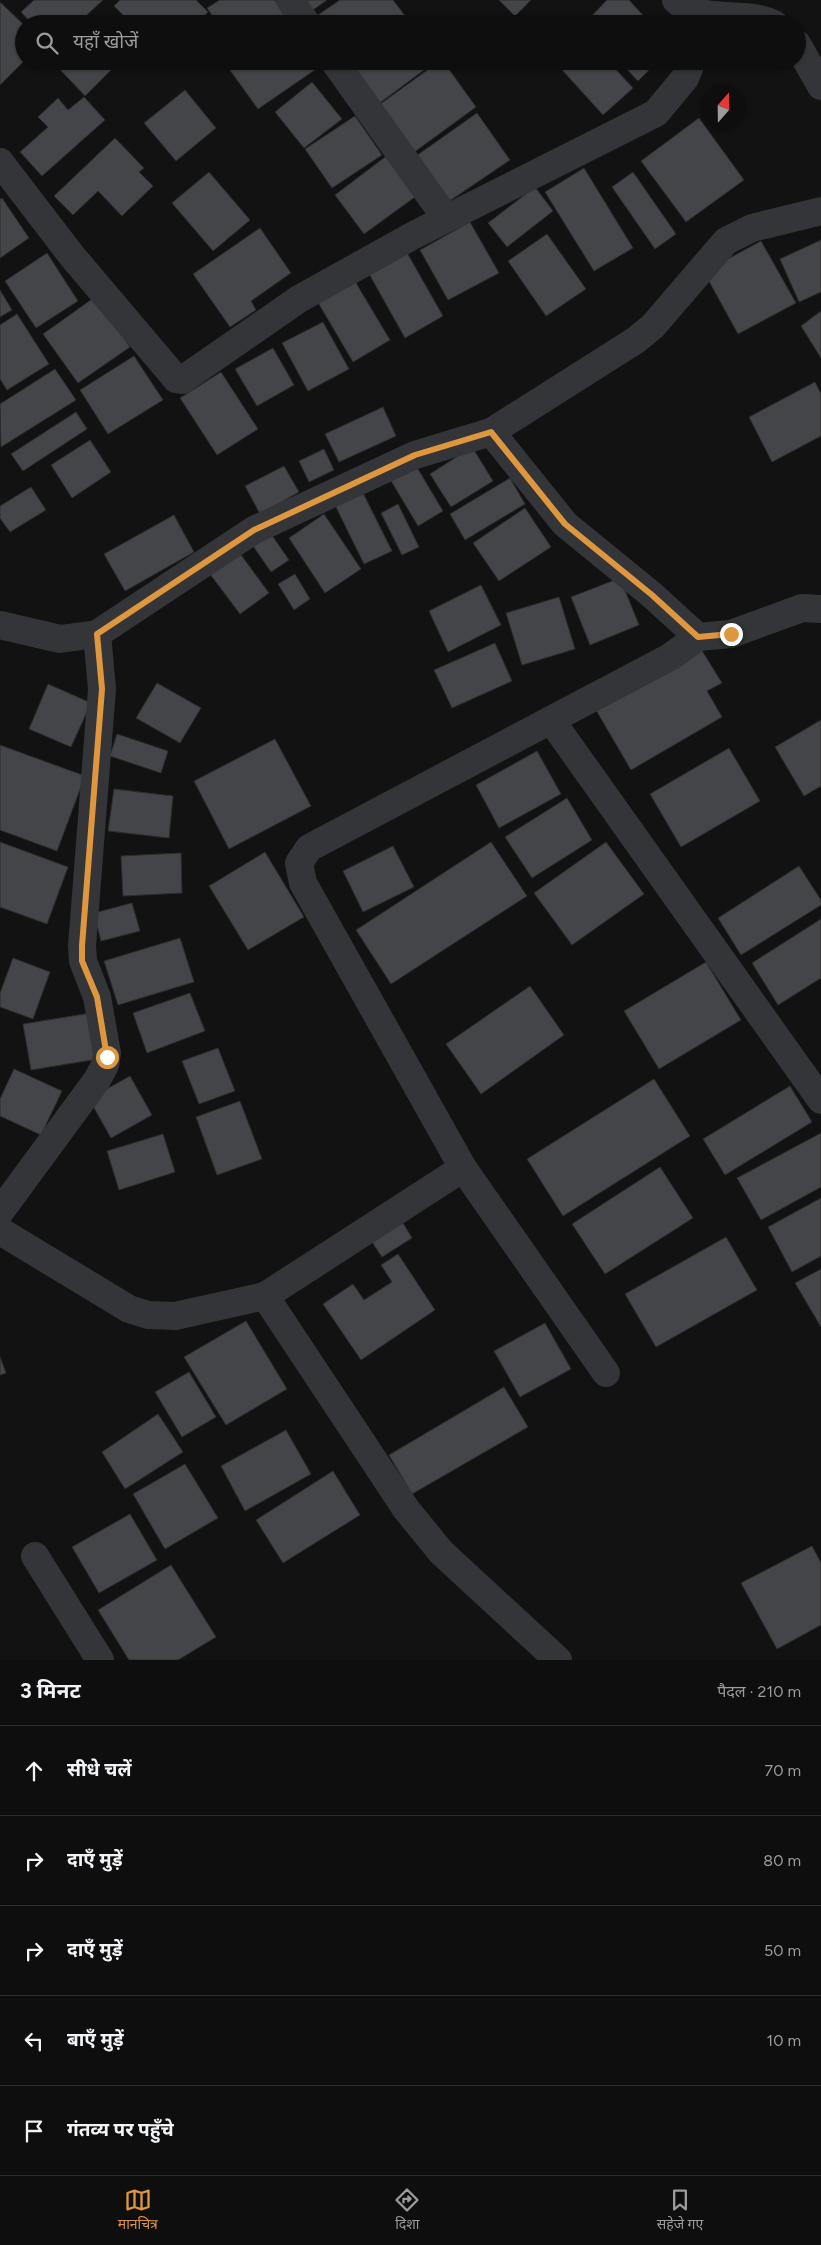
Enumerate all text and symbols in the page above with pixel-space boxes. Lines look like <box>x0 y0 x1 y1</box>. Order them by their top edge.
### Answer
search box <box>15 15 806 70</box>
icon: search <box>33 29 61 57</box>
text: यहाँ खोजें <box>73 30 138 53</box>
north arrow <box>701 85 746 130</box>
route end <box>720 623 743 646</box>
route start <box>96 1046 119 1069</box>
text: 3 मिनट <box>20 1678 81 1703</box>
text: पैदल · 210 m <box>717 1682 801 1701</box>
icon: ahead <box>20 1757 48 1785</box>
text: सीधे चलें <box>67 1758 131 1781</box>
text: 70 m <box>765 1761 801 1780</box>
icon: right <box>20 1847 48 1875</box>
text: दाएँ मुड़ें <box>67 1848 123 1871</box>
text: 80 m <box>763 1851 801 1870</box>
icon: right <box>20 1937 48 1965</box>
text: दाएँ मुड़ें <box>67 1938 123 1961</box>
text: 50 m <box>764 1941 801 1960</box>
icon: left <box>20 2027 48 2055</box>
text: बाएँ मुड़ें <box>67 2028 124 2051</box>
text: 10 m <box>767 2031 801 2050</box>
icon: arrive <box>20 2117 48 2145</box>
text: गंतव्य पर पहुँचे <box>67 2118 174 2141</box>
tab: मानचित्र <box>118 2186 158 2235</box>
tab: दिशा <box>393 2186 421 2235</box>
tab: सहेजे गए <box>657 2186 703 2235</box>

